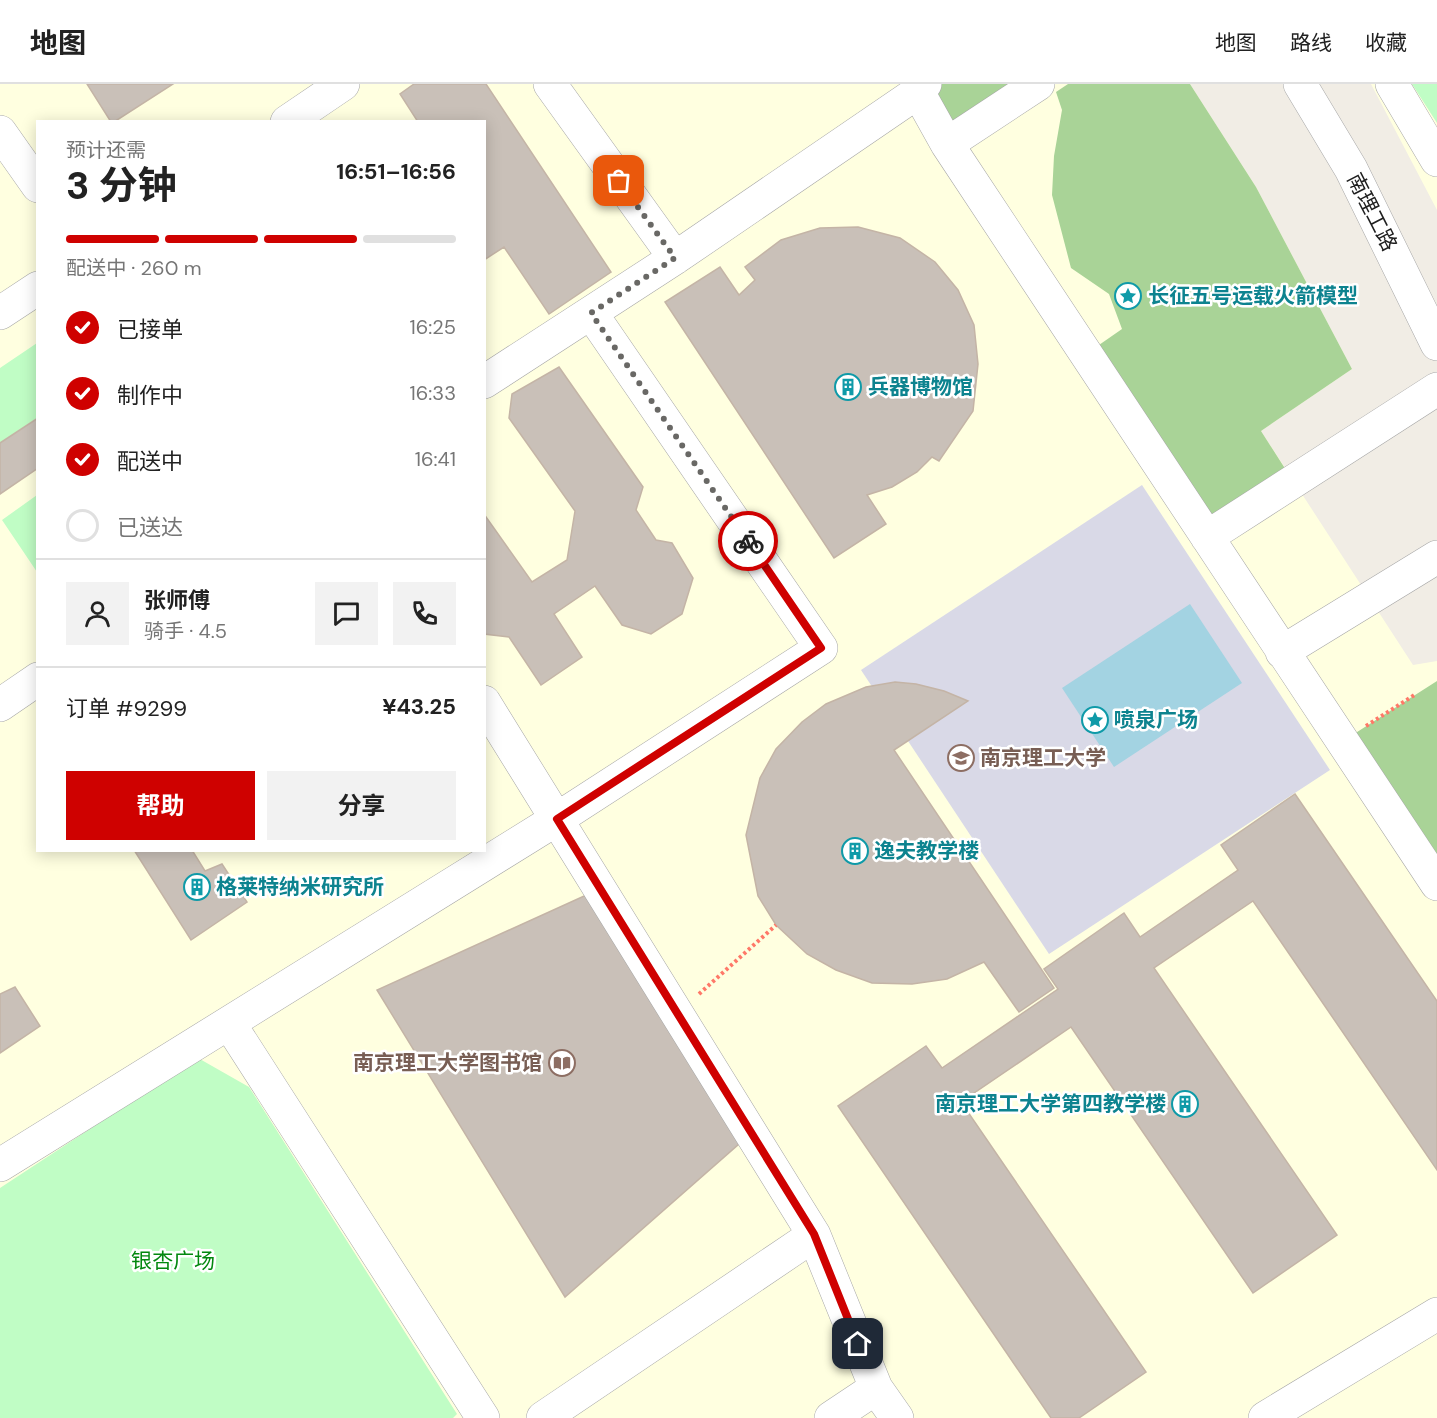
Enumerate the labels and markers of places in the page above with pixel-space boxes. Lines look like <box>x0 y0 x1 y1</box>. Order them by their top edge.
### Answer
pin <box>593 155 644 206</box>
place icon: 长征五号运载火箭模型 <box>1113 281 1143 311</box>
place label: 长征五号运载火箭模型 <box>1148 282 1358 310</box>
building icon: 兵器博物馆 <box>833 372 863 402</box>
place label: 兵器博物馆 <box>868 373 973 401</box>
place icon: 喷泉广场 <box>1080 705 1110 735</box>
place label: 喷泉广场 <box>1114 706 1198 734</box>
school or university icon: 南京理工大学 <box>946 743 976 773</box>
place label: 南京理工大学 <box>980 744 1106 772</box>
building icon: 逸夫教学楼 <box>840 836 870 866</box>
place label: 逸夫教学楼 <box>874 837 979 865</box>
building icon: 格莱特纳米研究所 <box>182 872 212 902</box>
place label: 格莱特纳米研究所 <box>216 873 384 901</box>
library icon: 南京理工大学图书馆 <box>547 1048 577 1078</box>
place label: 南京理工大学图书馆 <box>353 1049 542 1077</box>
building icon: 南京理工大学第四教学楼 <box>1170 1089 1200 1119</box>
place label: 南京理工大学第四教学楼 <box>935 1090 1166 1118</box>
pin <box>832 1318 883 1369</box>

